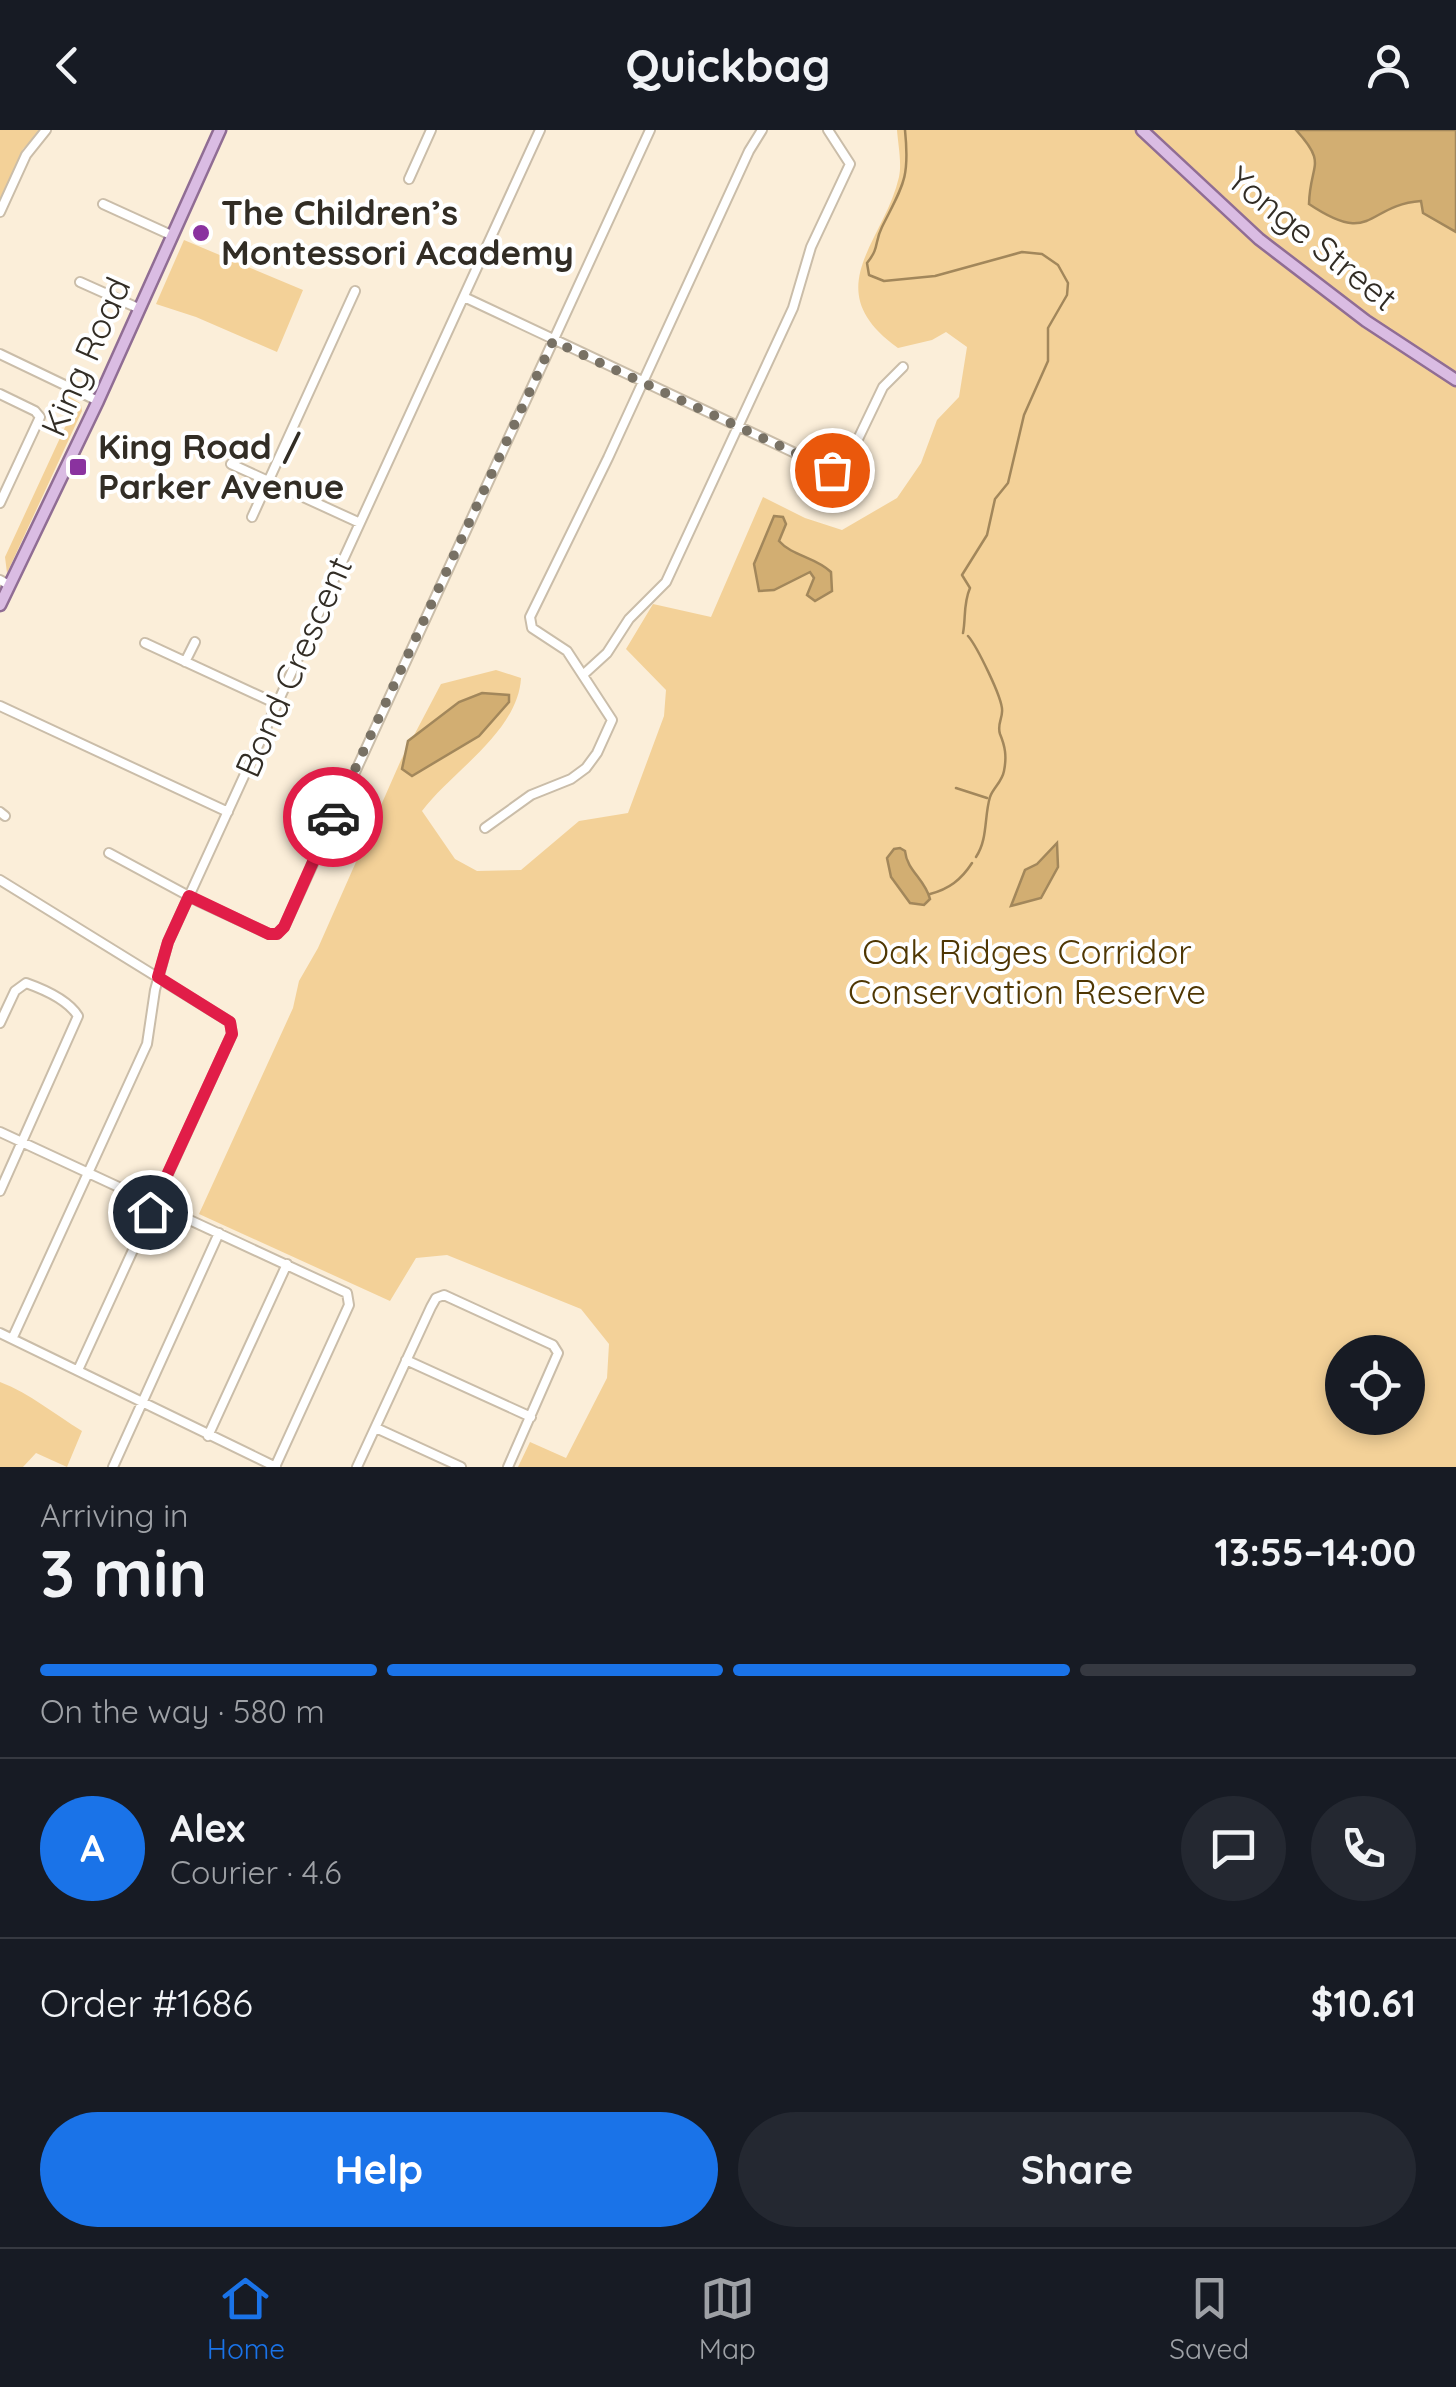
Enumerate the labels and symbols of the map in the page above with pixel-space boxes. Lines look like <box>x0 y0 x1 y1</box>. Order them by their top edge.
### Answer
street label: Yonge Street <box>1219 156 1406 320</box>
place label: The Children’s Montessori Academy <box>221 190 574 274</box>
marker: The Children’s Montessori Academy <box>190 222 212 244</box>
street label: King Road <box>31 270 140 443</box>
place label: King Road / Parker Avenue <box>98 424 344 508</box>
pin <box>790 428 875 513</box>
marker: King Road / Parker Avenue <box>67 456 89 478</box>
street label: Bond Crescent <box>225 550 361 784</box>
courier <box>283 767 383 867</box>
park label: Oak Ridges Corridor Conservation Reserve <box>848 929 1206 1013</box>
pin <box>108 1170 193 1255</box>

